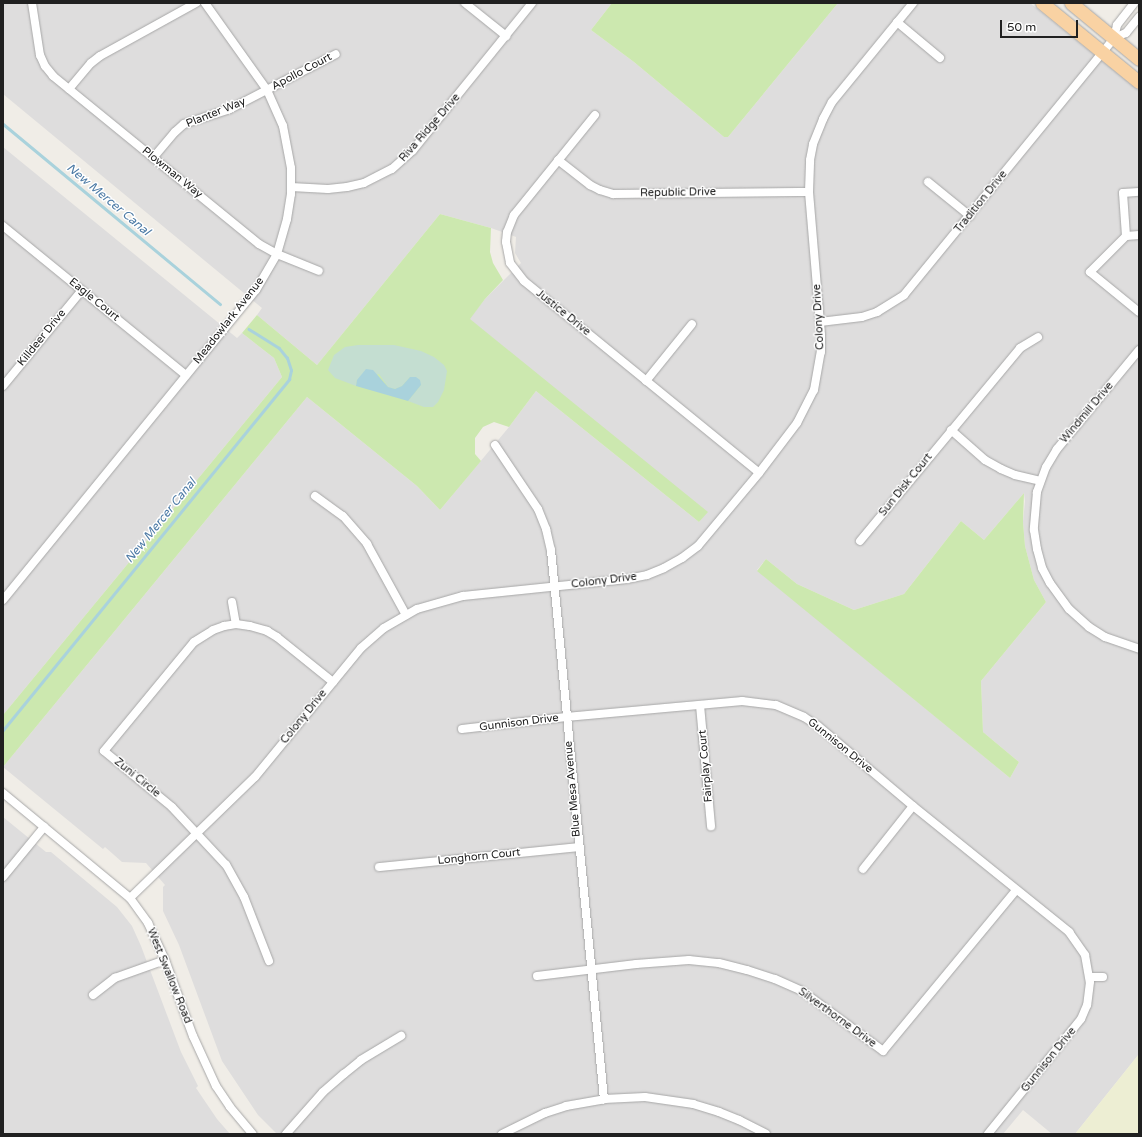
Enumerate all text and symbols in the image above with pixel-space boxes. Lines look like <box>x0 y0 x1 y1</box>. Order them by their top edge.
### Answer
scale bar <box>1002 12 1080 38</box>
text: 50 m <box>1007 20 1036 34</box>
street label: Apollo Court <box>270 51 334 93</box>
street label: Riva Ridge Drive <box>397 91 463 165</box>
street label: Planter Way <box>184 95 248 131</box>
street label: Plowman Way <box>139 145 205 201</box>
water label: New Mercer Canal <box>63 161 153 239</box>
street label: Tradition Drive <box>952 168 1010 236</box>
street label: Republic Drive <box>640 186 716 200</box>
street label: Meadowlark Avenue <box>191 275 267 367</box>
street label: Eagle Court <box>66 276 122 324</box>
street label: Colony Drive <box>811 284 827 350</box>
street label: Justice Drive <box>533 287 593 339</box>
street label: Killdeer Drive <box>15 307 69 369</box>
street label: Windmill Drive <box>1058 380 1116 446</box>
street label: Sun Disk Court <box>877 451 935 519</box>
water label: New Mercer Canal <box>123 476 199 566</box>
street label: Colony Drive <box>570 570 638 592</box>
street label: Colony Drive <box>278 687 330 747</box>
street label: Gunnison Drive <box>479 712 559 734</box>
street label: Gunnison Drive <box>805 716 875 776</box>
street label: Fairplay Court <box>696 729 716 803</box>
street label: Blue Mesa Avenue <box>562 740 584 838</box>
street label: Zuni Circle <box>111 755 163 801</box>
street label: Longhorn Court <box>437 846 521 868</box>
street label: West Swallow Road <box>144 926 194 1026</box>
street label: Silverthorne Drive <box>795 985 879 1051</box>
street label: Gunnison Drive <box>1019 1025 1079 1095</box>

